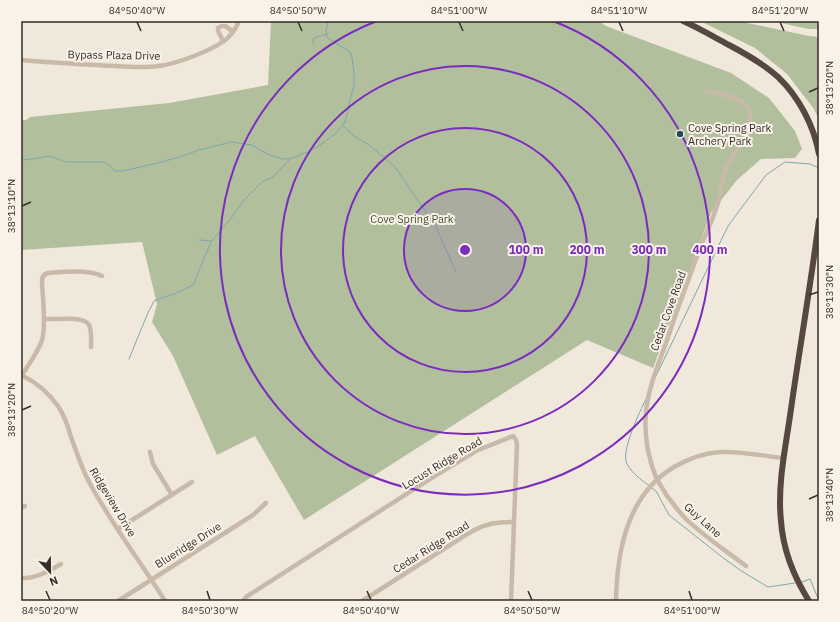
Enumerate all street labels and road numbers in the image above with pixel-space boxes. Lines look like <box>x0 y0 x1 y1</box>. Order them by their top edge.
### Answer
street label: Bypass Plaza Drive <box>68 47 160 63</box>
street label: Cedar Cove Road <box>647 269 689 353</box>
street label: Locust Ridge Road <box>399 434 485 492</box>
street label: Ridgeview Drive <box>87 465 139 539</box>
street label: Guy Lane <box>681 500 725 540</box>
street label: Cedar Ridge Road <box>390 518 472 576</box>
street label: Blueridge Drive <box>152 519 224 571</box>

